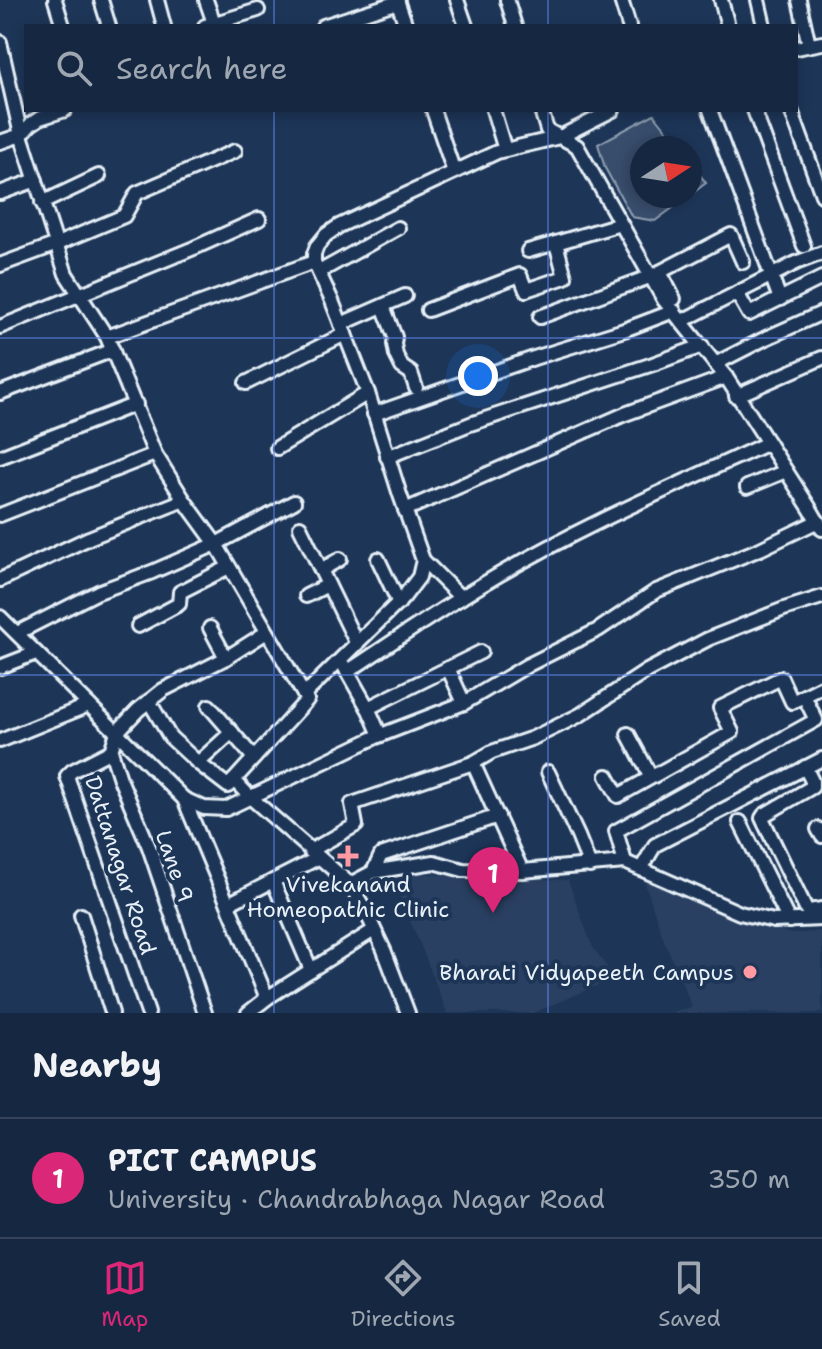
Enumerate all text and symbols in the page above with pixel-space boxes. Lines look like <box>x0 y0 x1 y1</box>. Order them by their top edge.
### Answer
search box <box>24 24 798 112</box>
icon: search <box>52 46 96 90</box>
text: Search here <box>116 48 287 89</box>
north arrow <box>630 136 702 208</box>
your location <box>458 356 498 396</box>
street label: Dattanagar Road <box>78 772 163 958</box>
street label: Lane 9 <box>149 826 200 906</box>
marker: Vivekanand Homeopathic Clinic <box>337 845 359 867</box>
pin: 1 <box>467 847 519 913</box>
place label: Vivekanand Homeopathic Clinic <box>247 870 449 924</box>
place label: Bharati Vidyapeeth Campus <box>439 958 734 987</box>
marker: Bharati Vidyapeeth Campus <box>741 963 759 981</box>
text: Nearby <box>32 1042 162 1088</box>
text: PICT CAMPUS <box>108 1140 317 1181</box>
text: 1 <box>52 1161 64 1196</box>
text: 350 m <box>707 1161 790 1196</box>
text: University · Chandrabhaga Nagar Road <box>108 1181 605 1216</box>
tab: Map <box>101 1256 148 1333</box>
tab: Directions <box>351 1256 456 1333</box>
tab: Saved <box>658 1256 721 1333</box>

